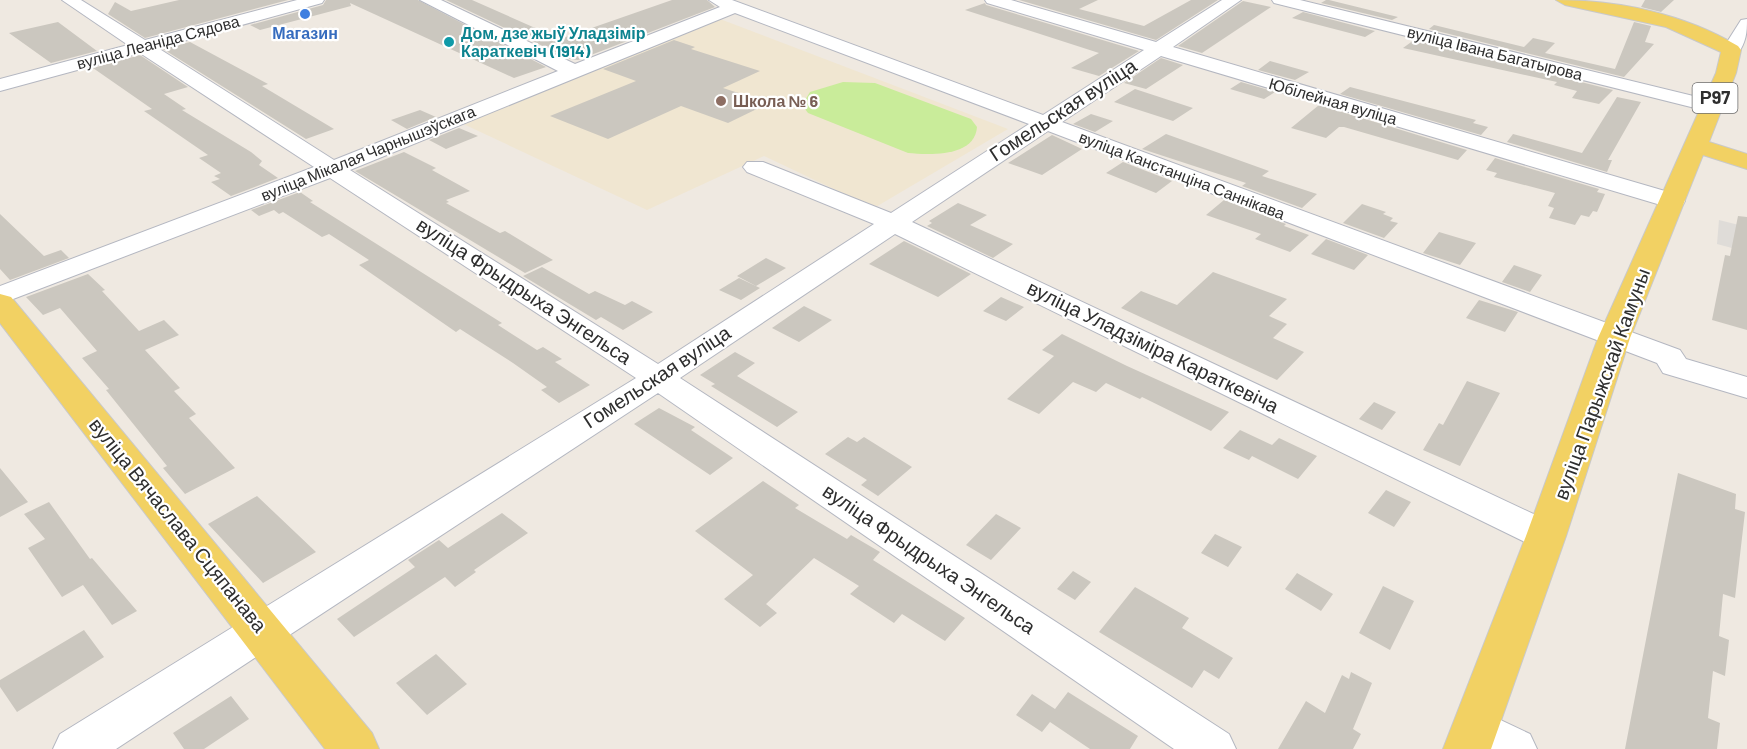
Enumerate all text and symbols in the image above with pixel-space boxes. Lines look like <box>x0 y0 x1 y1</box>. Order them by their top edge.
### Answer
marker: Магазин <box>298 7 312 21</box>
street label: вуліца Леаніда Сядова <box>74 11 241 72</box>
street label: вуліца Івана Багатырова <box>1406 22 1585 84</box>
place label: Магазин <box>272 23 338 42</box>
place label: Дом, дзе жыў Уладзімір Караткевіч (1914) <box>461 23 646 60</box>
marker: Дом, дзе жыў Уладзімір Караткевіч (1914) <box>442 35 456 49</box>
street label: Гомельская вуліца <box>984 52 1141 166</box>
street label: Юбілейная вуліца <box>1267 73 1399 128</box>
road number: Р97 <box>1692 83 1738 113</box>
place label: Школа № 6 <box>733 91 819 110</box>
marker: Школа № 6 <box>714 94 728 108</box>
street label: вуліца Мікалая Чарнышэўскага <box>258 101 478 204</box>
street label: вуліца Канстанціна Саннікава <box>1077 126 1288 223</box>
street label: вуліца Фрыдрыха Энгельса <box>413 212 637 369</box>
street label: вуліца Парыжскай Камуны <box>1548 265 1654 503</box>
street label: вуліца Уладзіміра Караткевіча <box>1024 275 1284 418</box>
street label: Гомельская вуліца <box>578 319 735 433</box>
street label: вуліца Вячаслава Сцяпанава <box>85 412 273 637</box>
street label: вуліца Фрыдрыха Энгельса <box>819 478 1041 639</box>

